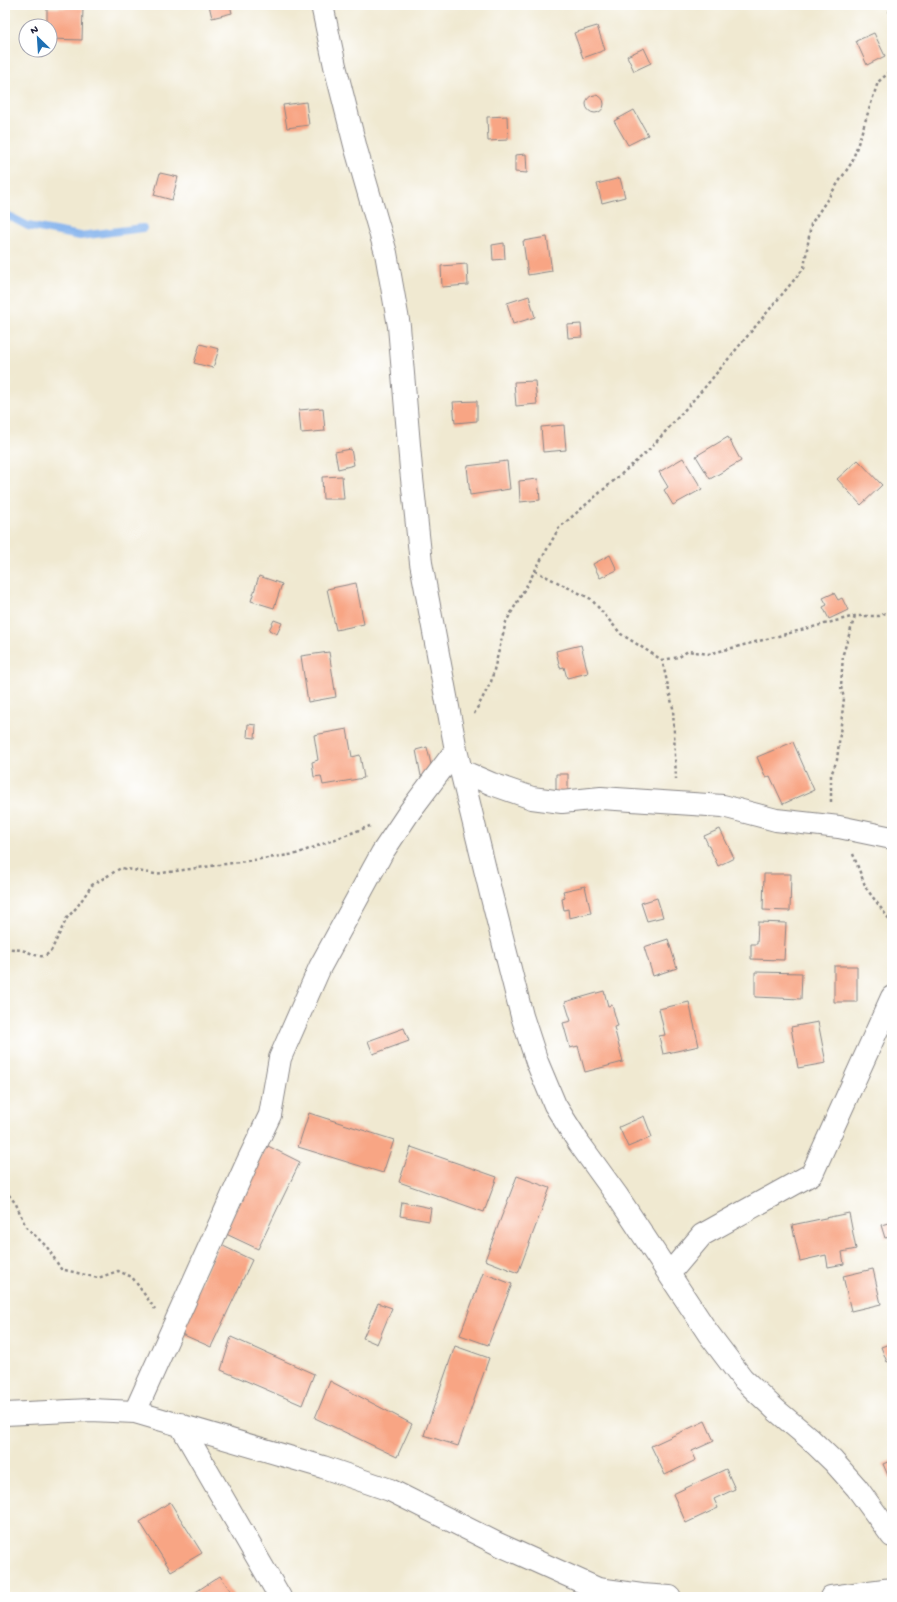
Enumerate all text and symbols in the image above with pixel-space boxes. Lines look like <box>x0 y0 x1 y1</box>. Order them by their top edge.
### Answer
north arrow <box>18 18 58 58</box>
text: N <box>29 24 40 38</box>

